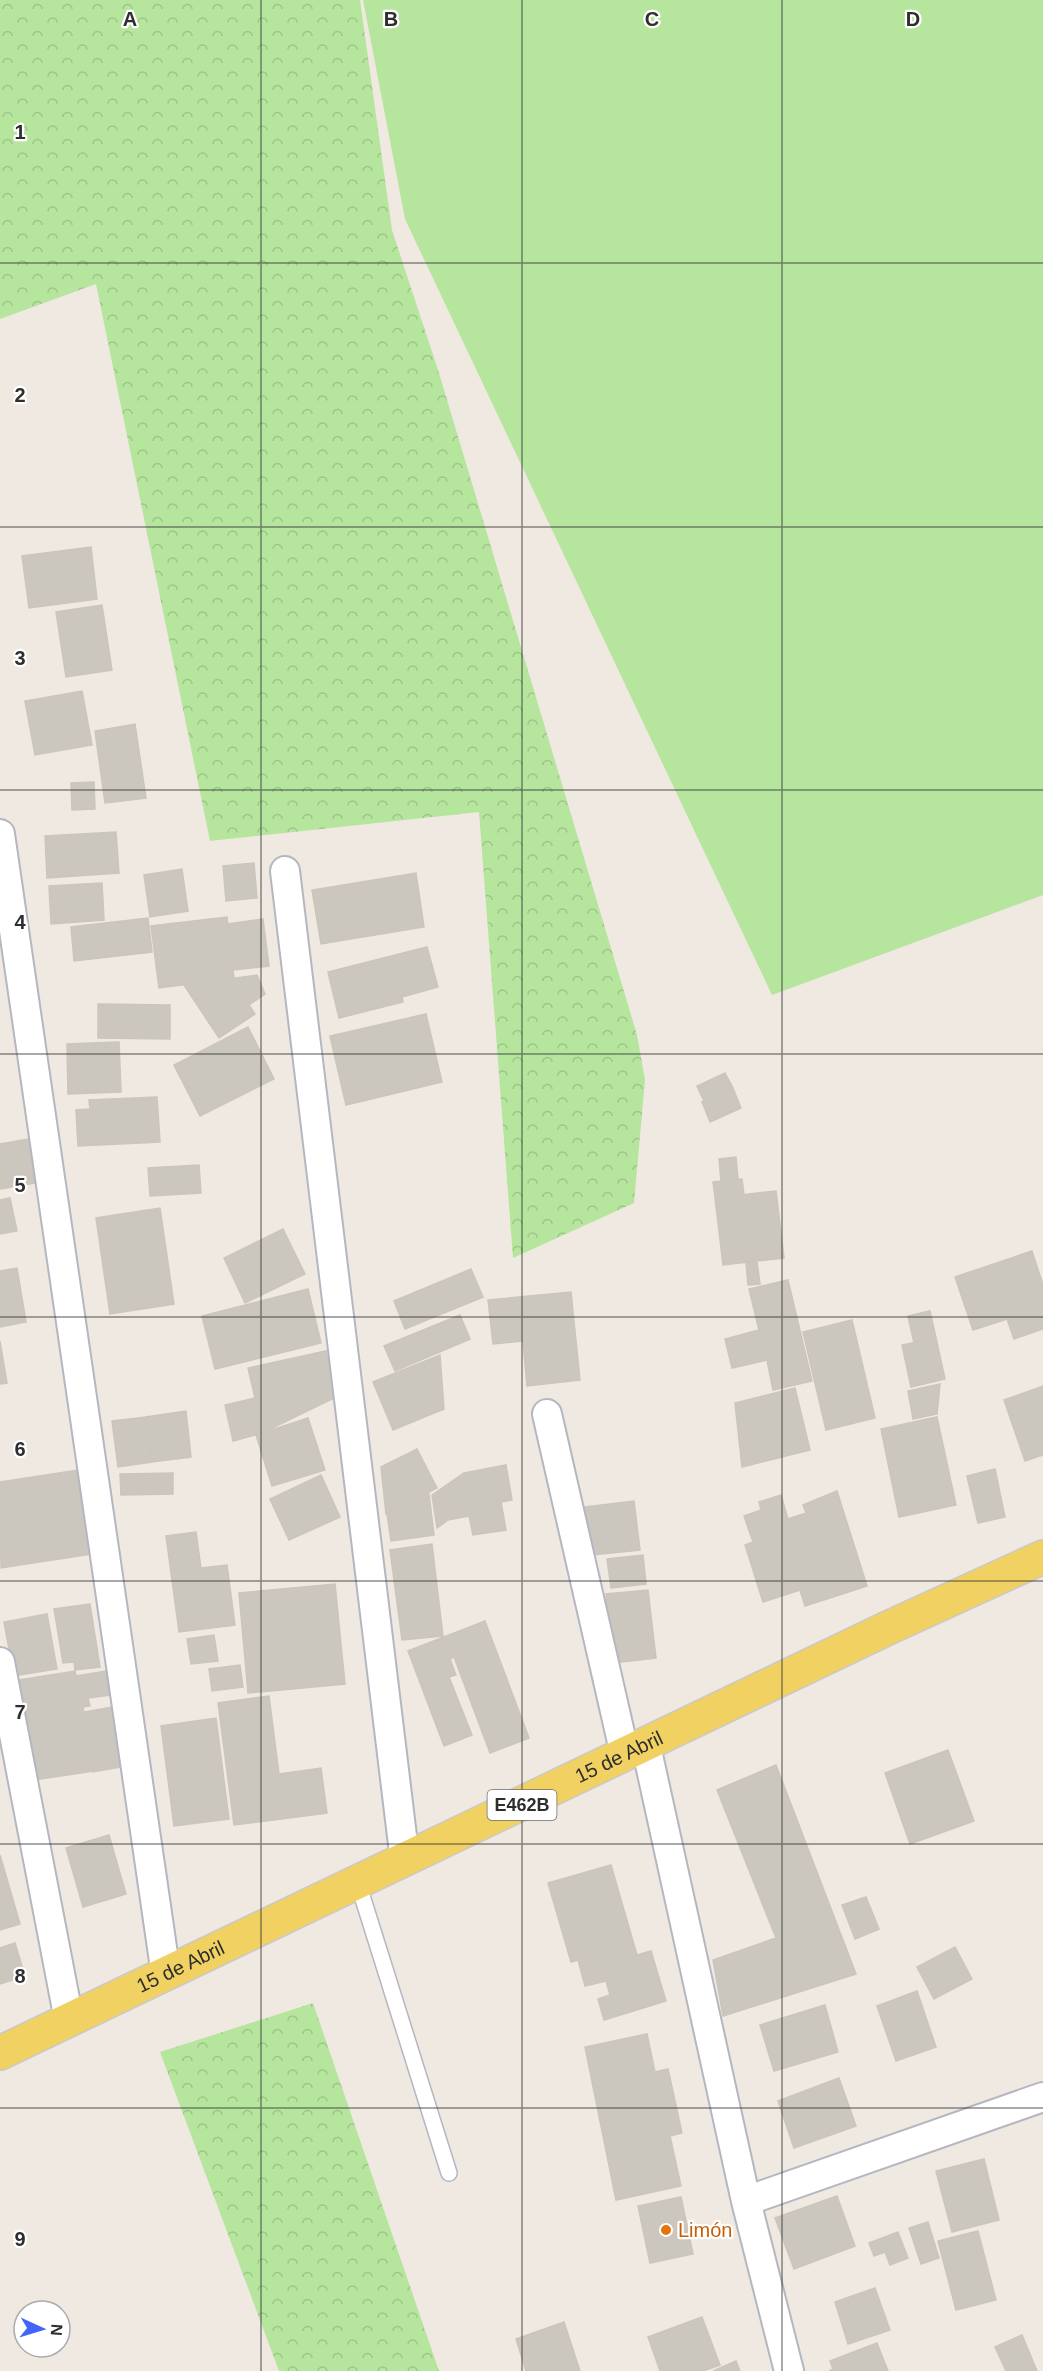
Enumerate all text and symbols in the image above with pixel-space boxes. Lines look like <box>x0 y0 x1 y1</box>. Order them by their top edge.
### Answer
text: A <box>123 8 137 30</box>
text: B <box>384 8 398 30</box>
text: C <box>645 8 659 30</box>
text: D <box>906 8 920 30</box>
text: 1 <box>14 121 26 143</box>
text: 2 <box>14 384 26 406</box>
text: 3 <box>14 647 26 669</box>
text: 4 <box>14 911 26 933</box>
text: 5 <box>14 1174 26 1196</box>
text: 6 <box>14 1438 26 1460</box>
text: 7 <box>14 1701 26 1723</box>
street label: 15 de Abril <box>571 1726 666 1787</box>
road number: E462B <box>488 1790 556 1820</box>
street label: 15 de Abril <box>133 1936 228 1997</box>
text: 8 <box>14 1965 26 1987</box>
place label: Limón <box>678 2219 732 2241</box>
marker: Limón <box>659 2223 673 2237</box>
text: 9 <box>14 2228 26 2250</box>
north arrow <box>12 2299 72 2359</box>
text: N <box>48 2324 65 2336</box>

